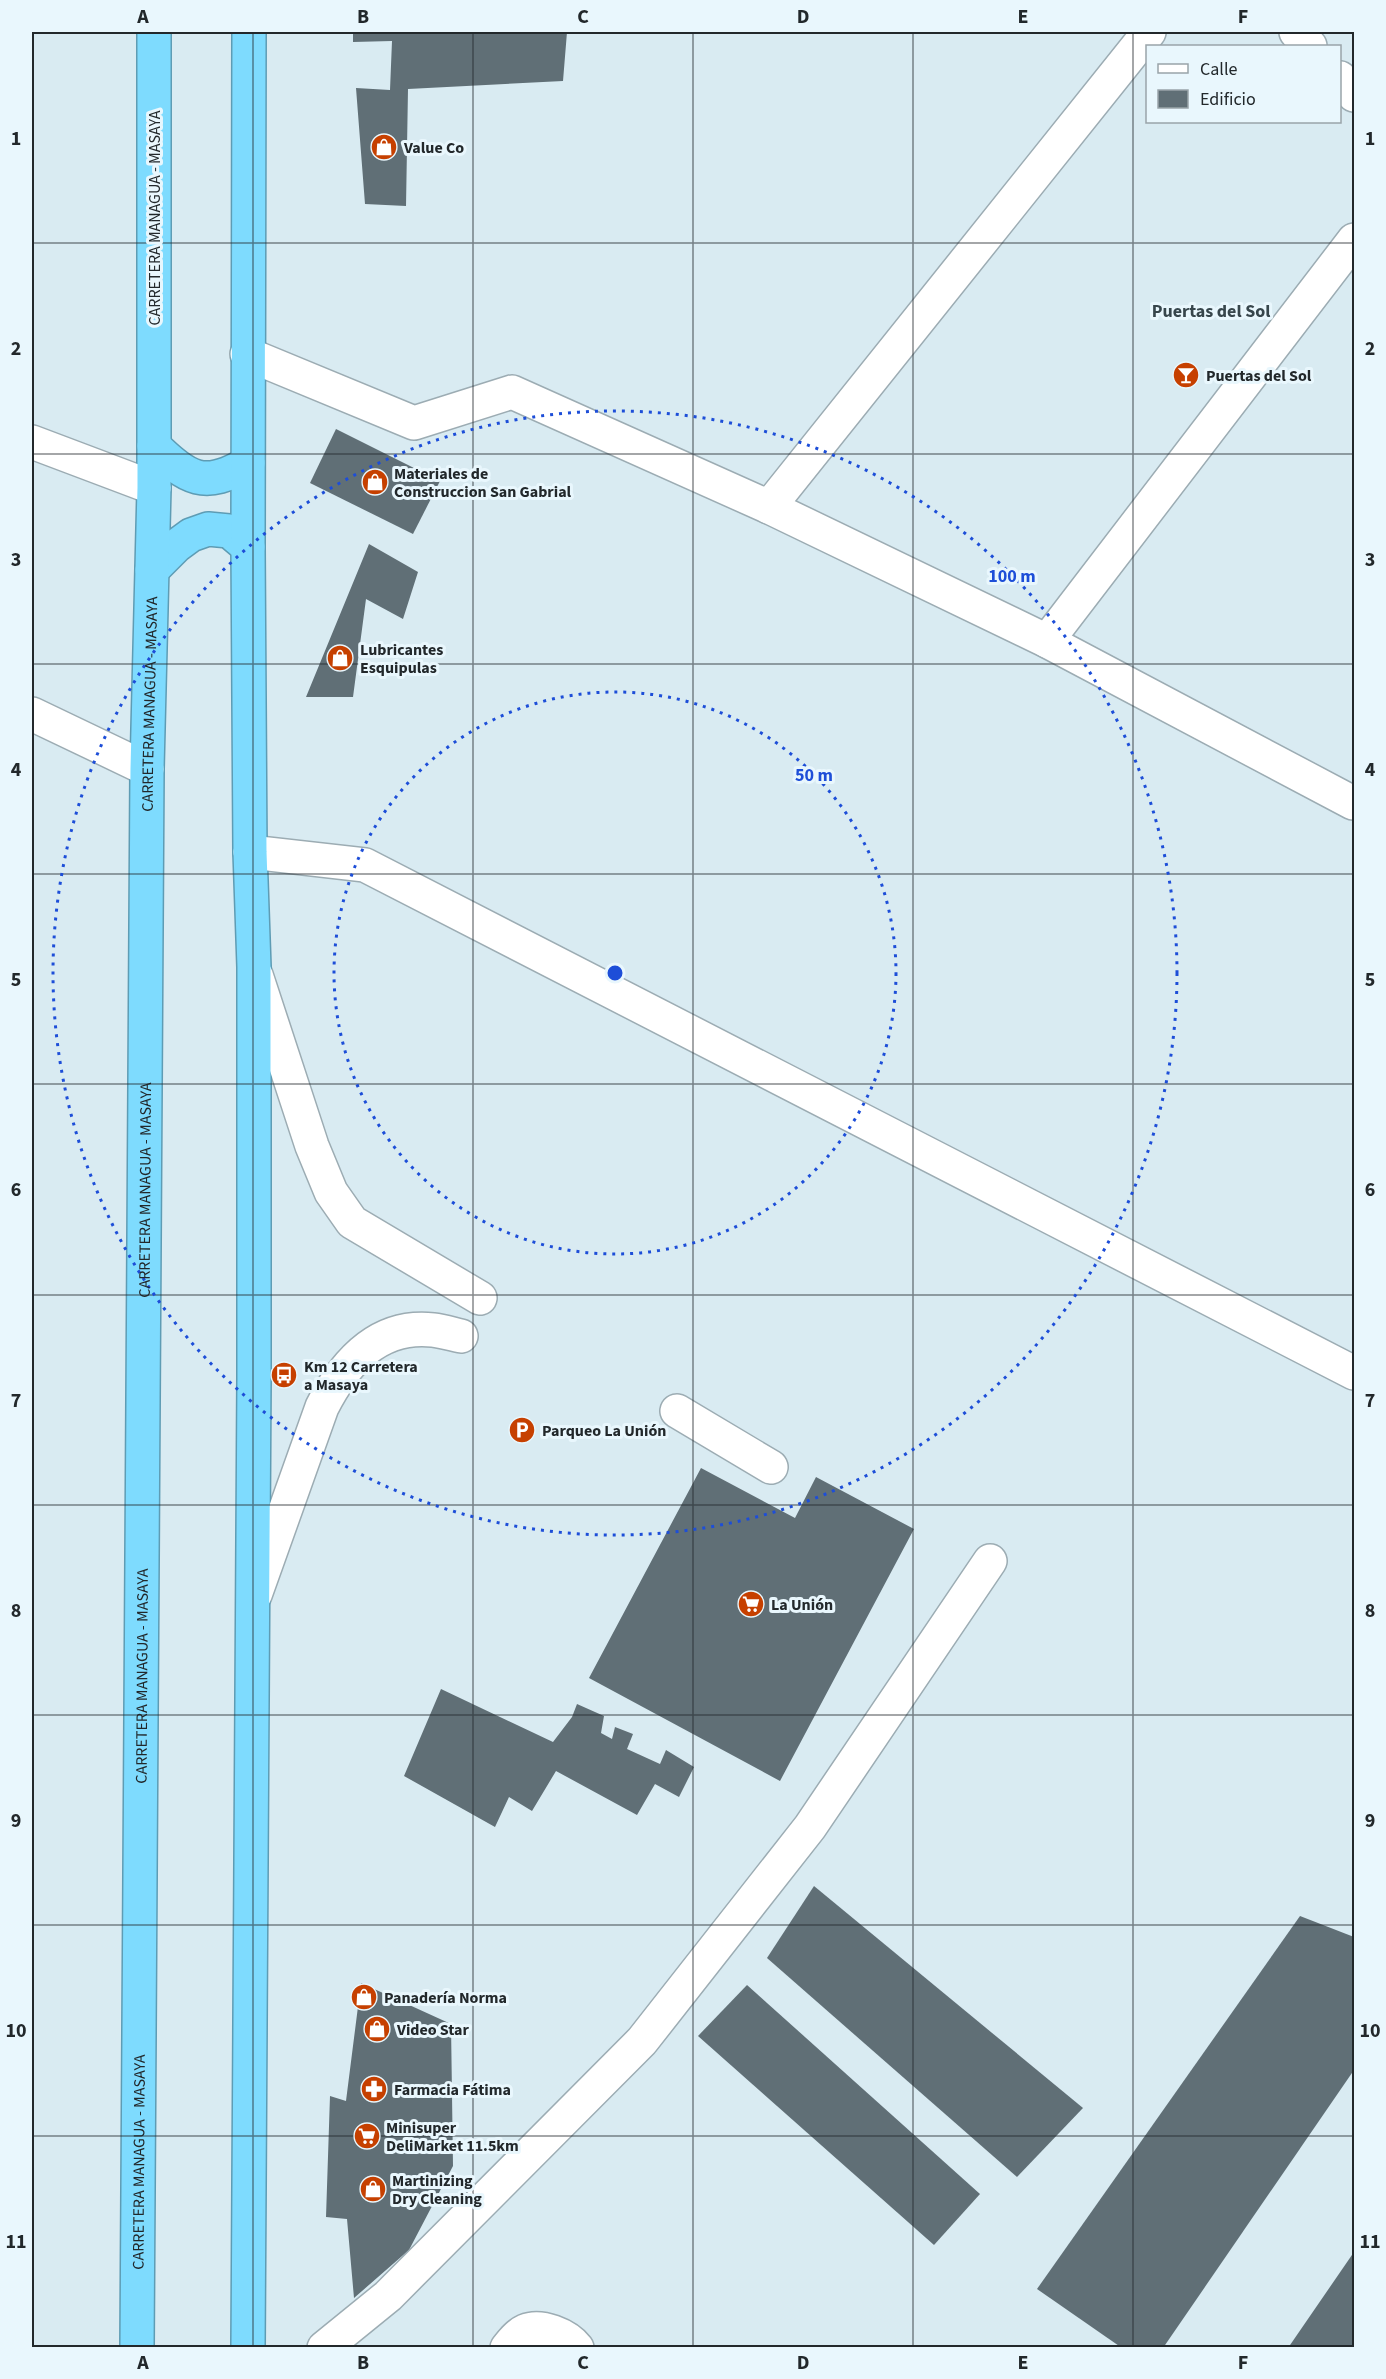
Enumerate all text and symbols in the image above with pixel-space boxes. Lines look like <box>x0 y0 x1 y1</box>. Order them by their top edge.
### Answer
text: A <box>136 3 149 31</box>
text: B <box>357 3 369 31</box>
text: C <box>577 3 589 31</box>
text: D <box>797 3 809 31</box>
text: E <box>1018 3 1028 31</box>
text: F <box>1238 3 1248 31</box>
legend <box>1146 45 1341 123</box>
text: Calle <box>1200 57 1238 82</box>
text: Edificio <box>1200 87 1256 112</box>
street label: CARRETERA MANAGUA - MASAYA <box>144 110 166 326</box>
text: 1 <box>11 125 21 153</box>
text: 1 <box>1365 125 1375 153</box>
shop icon: Value Co <box>369 132 399 162</box>
place label: Value Co <box>403 137 464 159</box>
district label: Puertas del Sol <box>1152 299 1270 324</box>
text: 2 <box>11 335 21 363</box>
text: 2 <box>1365 335 1375 363</box>
bar icon: Puertas del Sol <box>1171 360 1201 390</box>
place label: Puertas del Sol <box>1206 365 1312 387</box>
place label: Materiales de Construccion San Gabrial <box>394 463 572 503</box>
shop icon: Materiales de Construccion San Gabrial <box>360 467 390 497</box>
text: 3 <box>11 546 21 574</box>
text: 3 <box>1365 546 1375 574</box>
text: 100 m <box>988 564 1036 589</box>
street label: CARRETERA MANAGUA - MASAYA <box>137 596 163 812</box>
place label: Lubricantes Esquipulas <box>360 639 443 679</box>
shop icon: Lubricantes Esquipulas <box>325 643 355 673</box>
text: 4 <box>11 756 22 784</box>
text: 4 <box>1365 756 1376 784</box>
text: 50 m <box>795 763 833 788</box>
centre of rings <box>605 963 625 983</box>
text: 5 <box>11 966 21 994</box>
text: 5 <box>1365 966 1375 994</box>
street label: CARRETERA MANAGUA - MASAYA <box>134 1082 157 1298</box>
text: 6 <box>11 1176 21 1204</box>
text: 6 <box>1365 1176 1375 1204</box>
place label: Km 12 Carretera a Masaya <box>304 1356 418 1396</box>
bus stop icon: Km 12 Carretera a Masaya <box>269 1360 299 1390</box>
text: 7 <box>11 1387 21 1415</box>
text: 7 <box>1365 1387 1375 1415</box>
parking icon: Parqueo La Unión <box>507 1415 537 1445</box>
place label: Parqueo La Unión <box>542 1420 666 1442</box>
street label: CARRETERA MANAGUA - MASAYA <box>131 1568 154 1784</box>
supermarket icon: La Unión <box>736 1589 766 1619</box>
place label: La Unión <box>771 1594 833 1616</box>
text: 8 <box>11 1597 21 1625</box>
text: 8 <box>1365 1597 1375 1625</box>
text: 9 <box>11 1807 21 1835</box>
text: 9 <box>1365 1807 1375 1835</box>
shop icon: Panadería Norma <box>349 1982 379 2012</box>
place label: Panadería Norma <box>384 1987 507 2009</box>
shop icon: Video Star <box>362 2014 392 2044</box>
text: 10 <box>5 2017 27 2045</box>
text: 10 <box>1359 2017 1381 2045</box>
place label: Video Star <box>396 2019 470 2041</box>
street label: CARRETERA MANAGUA - MASAYA <box>127 2054 151 2270</box>
pharmacy icon: Farmacia Fátima <box>359 2074 389 2104</box>
place label: Farmacia Fátima <box>394 2079 511 2101</box>
place label: Minisuper DeliMarket 11.5km <box>386 2117 519 2157</box>
supermarket icon: Minisuper DeliMarket 11.5km <box>352 2121 382 2151</box>
place label: Martinizing Dry Cleaning <box>392 2170 482 2210</box>
shop icon: Martinizing Dry Cleaning <box>358 2174 388 2204</box>
text: 11 <box>5 2228 27 2256</box>
text: 11 <box>1359 2228 1381 2256</box>
text: A <box>136 2349 149 2377</box>
text: B <box>357 2349 369 2377</box>
text: C <box>577 2349 589 2377</box>
text: D <box>797 2349 809 2377</box>
text: E <box>1018 2349 1028 2377</box>
text: F <box>1238 2349 1248 2377</box>

